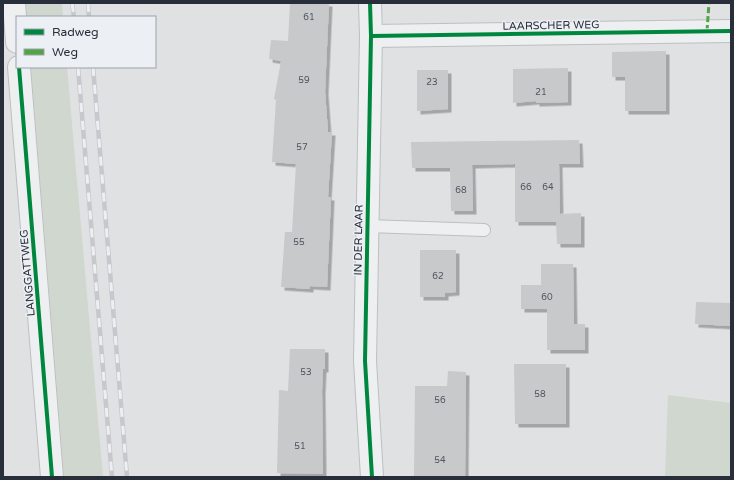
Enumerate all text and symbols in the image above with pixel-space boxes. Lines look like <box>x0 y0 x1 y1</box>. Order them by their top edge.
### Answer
house number: 61 <box>303 12 315 23</box>
legend <box>16 16 156 68</box>
street label: LAARSCHER WEG <box>502 18 600 33</box>
text: Radweg <box>52 25 99 39</box>
text: Weg <box>52 45 78 59</box>
house number: 59 <box>298 75 310 86</box>
house number: 23 <box>426 77 438 88</box>
house number: 21 <box>535 87 547 98</box>
house number: 57 <box>296 142 308 153</box>
house number: 66 <box>520 182 532 193</box>
house number: 64 <box>542 182 554 193</box>
house number: 68 <box>455 185 467 196</box>
street label: IN DER LAAR <box>351 204 366 276</box>
street label: LANGGATTWEG <box>17 229 38 317</box>
house number: 55 <box>293 237 305 248</box>
house number: 62 <box>432 271 444 282</box>
house number: 60 <box>541 292 553 303</box>
house number: 53 <box>300 367 312 378</box>
house number: 58 <box>534 389 546 400</box>
house number: 56 <box>434 395 446 406</box>
house number: 51 <box>294 441 306 452</box>
house number: 54 <box>434 455 446 466</box>

